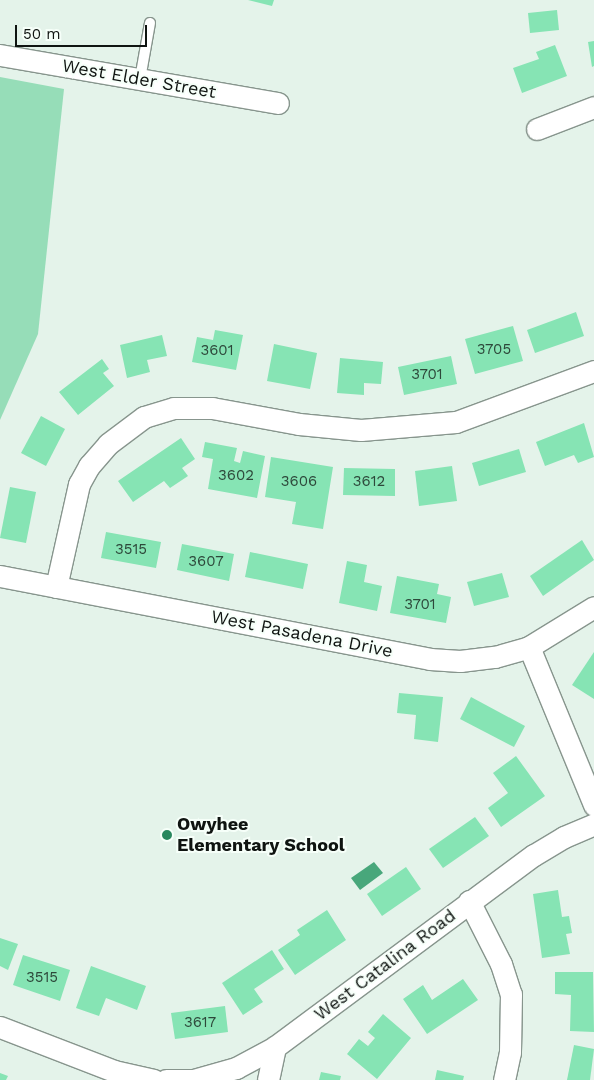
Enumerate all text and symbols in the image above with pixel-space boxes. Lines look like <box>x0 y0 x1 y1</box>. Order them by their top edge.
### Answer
scale bar <box>18 15 150 47</box>
text: 50 m <box>23 25 60 43</box>
street label: West Elder Street <box>60 55 218 103</box>
house number: 3705 <box>477 341 511 359</box>
house number: 3601 <box>200 342 234 360</box>
house number: 3701 <box>411 366 443 384</box>
house number: 3602 <box>218 467 254 485</box>
house number: 3606 <box>281 473 317 491</box>
house number: 3612 <box>353 473 385 491</box>
house number: 3515 <box>115 541 147 559</box>
house number: 3607 <box>188 553 224 571</box>
house number: 3701 <box>404 596 436 614</box>
street label: West Pasadena Drive <box>209 606 395 662</box>
place label: Owyhee Elementary School <box>177 814 345 856</box>
marker: Owyhee Elementary School <box>161 829 173 841</box>
street label: West Catalina Road <box>310 905 460 1025</box>
house number: 3515 <box>26 969 58 987</box>
house number: 3617 <box>184 1014 216 1032</box>

